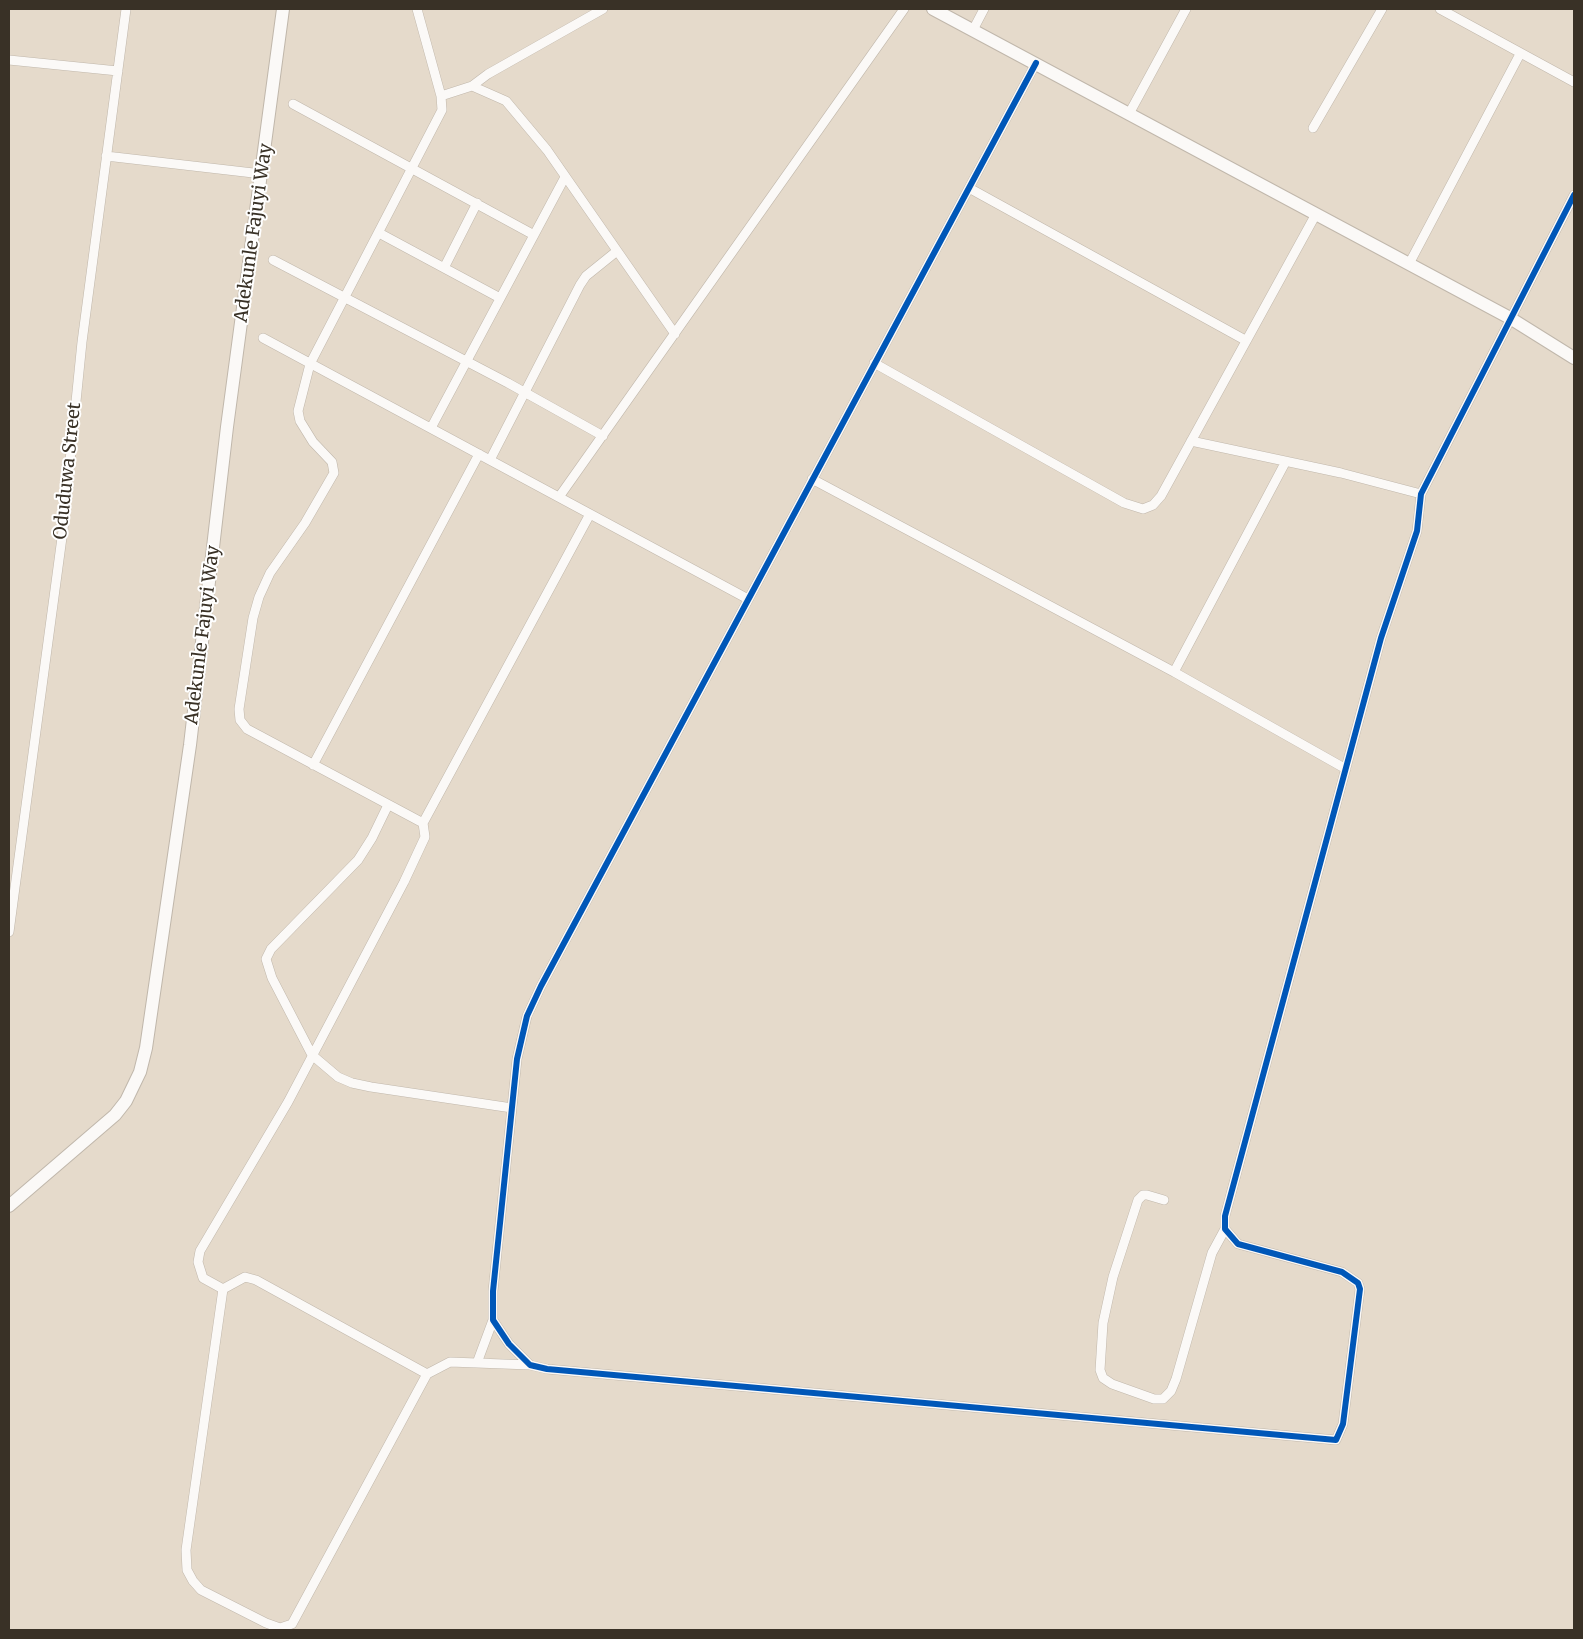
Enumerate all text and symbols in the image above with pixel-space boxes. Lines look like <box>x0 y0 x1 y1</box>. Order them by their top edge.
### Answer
street label: Adekunle Fajuyi Way <box>231 142 277 324</box>
street label: Oduduwa Street <box>50 401 86 541</box>
street label: Adekunle Fajuyi Way <box>181 544 225 726</box>

